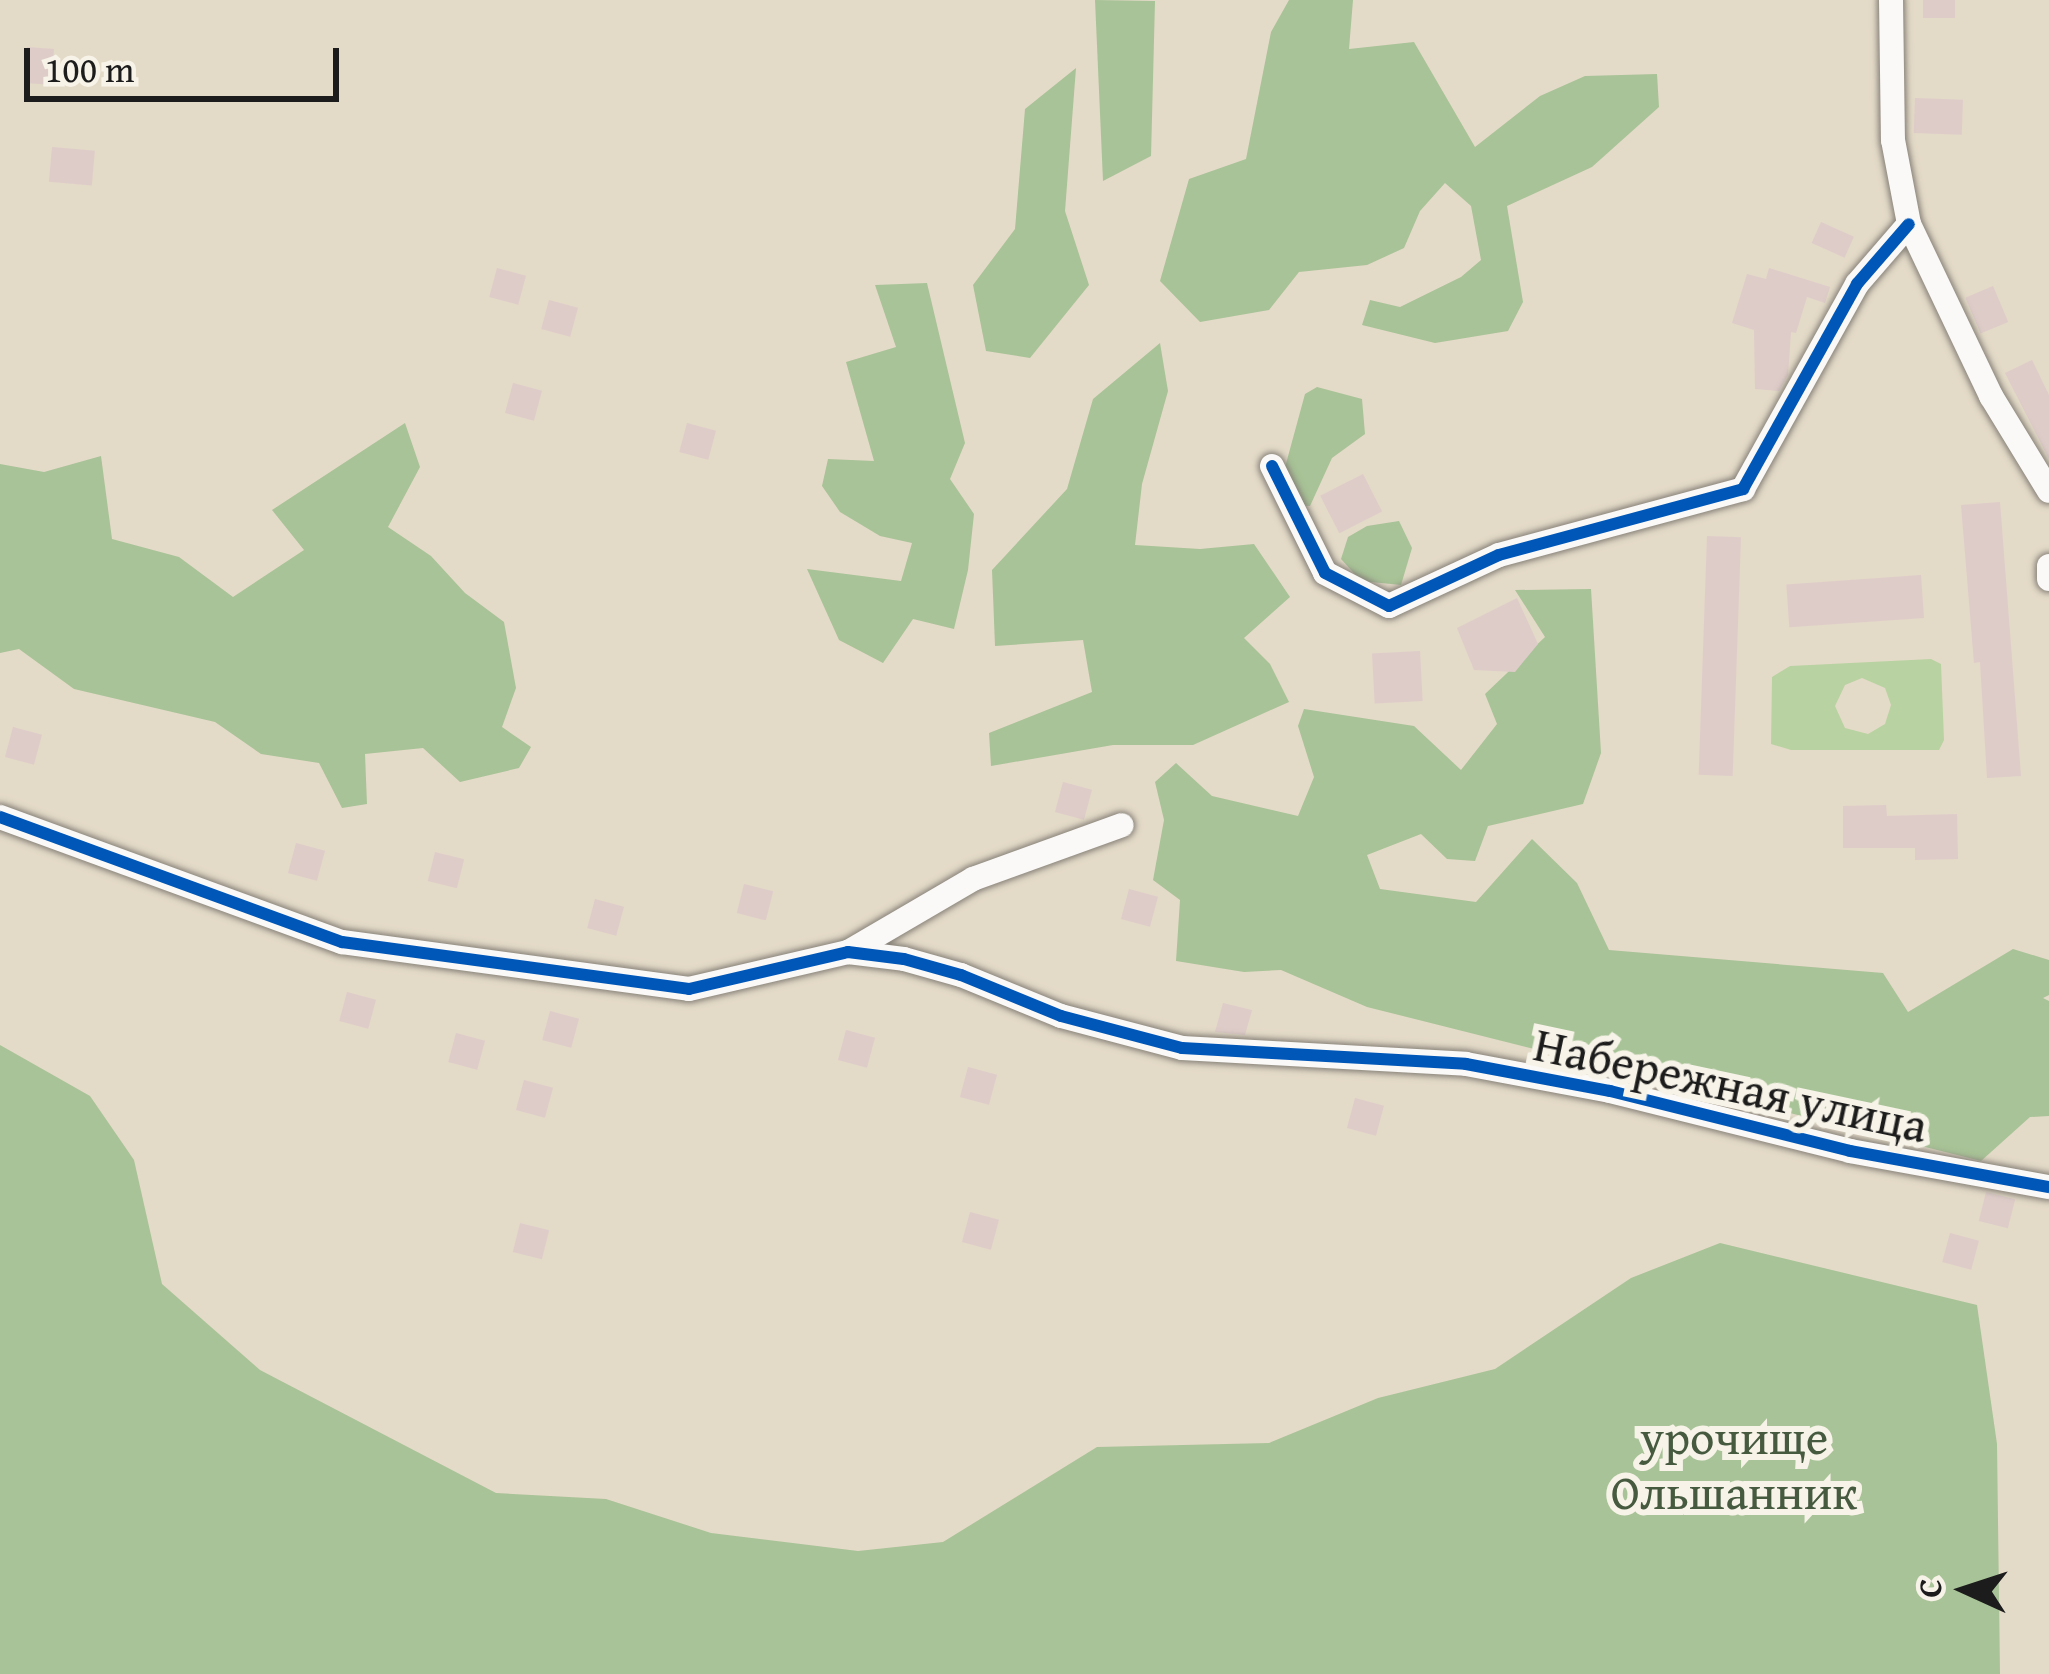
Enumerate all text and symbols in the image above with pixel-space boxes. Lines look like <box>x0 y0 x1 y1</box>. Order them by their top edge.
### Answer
scale bar <box>30 24 345 98</box>
text: 100 m <box>45 42 134 95</box>
street label: Набережная улица <box>1529 1014 1933 1154</box>
park label: урочище Ольшанник <box>1611 1407 1857 1520</box>
north arrow <box>1905 1530 2025 1650</box>
text: С <box>1905 1578 1954 1599</box>

